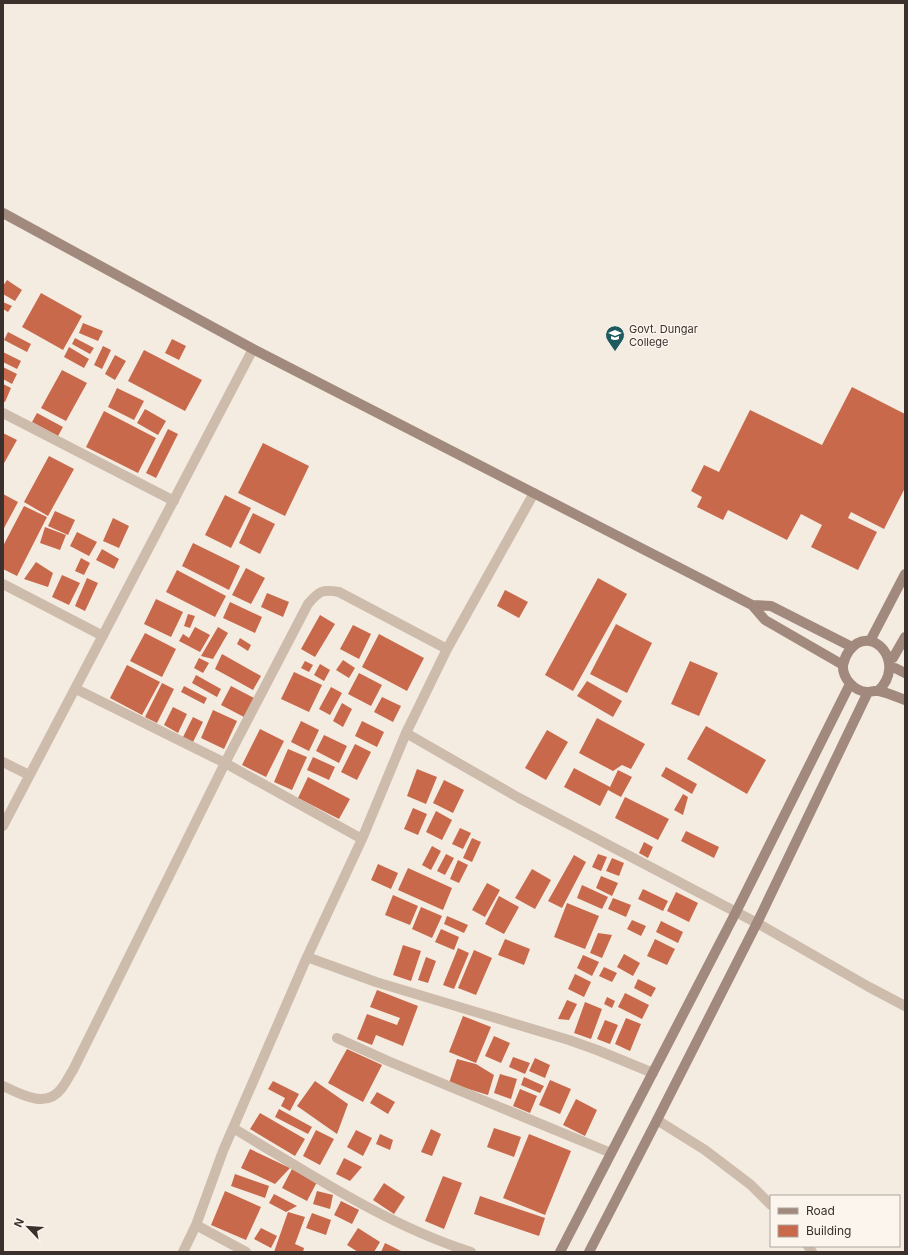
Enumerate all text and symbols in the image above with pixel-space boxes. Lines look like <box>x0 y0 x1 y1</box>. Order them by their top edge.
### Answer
place label: Govt. Dungar College <box>629 322 698 349</box>
school or university icon: Govt. Dungar College <box>604 324 626 352</box>
legend <box>770 1195 900 1247</box>
text: Road <box>806 1203 835 1218</box>
north arrow <box>8 1207 48 1247</box>
text: N <box>11 1216 27 1230</box>
text: Building <box>806 1223 851 1238</box>

